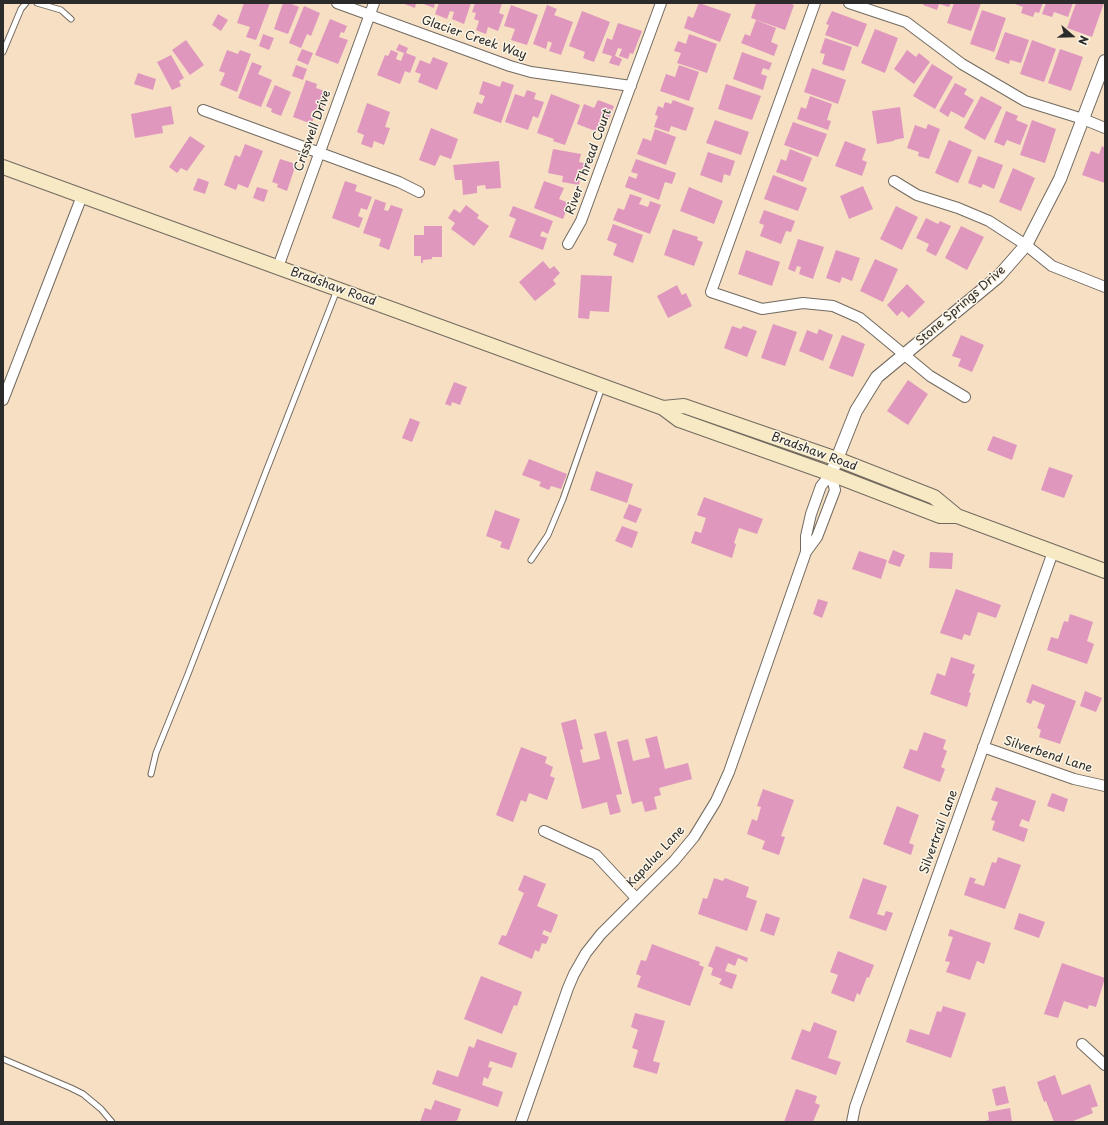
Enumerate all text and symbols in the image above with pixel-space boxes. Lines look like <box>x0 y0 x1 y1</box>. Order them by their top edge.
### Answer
street label: Glacier Creek Way <box>420 13 528 63</box>
north arrow <box>1052 16 1092 56</box>
text: N <box>1074 33 1093 47</box>
street label: Crisswell Drive <box>292 88 334 174</box>
street label: River Thread Court <box>563 107 615 217</box>
street label: Stone Springs Drive <box>913 263 1009 349</box>
street label: Bradshaw Road <box>288 265 378 309</box>
street label: Bradshaw Road <box>769 430 859 474</box>
street label: Silverbend Lane <box>1002 734 1094 776</box>
street label: Silvertrail Lane <box>917 788 961 876</box>
street label: Kapalua Lane <box>624 823 688 891</box>

